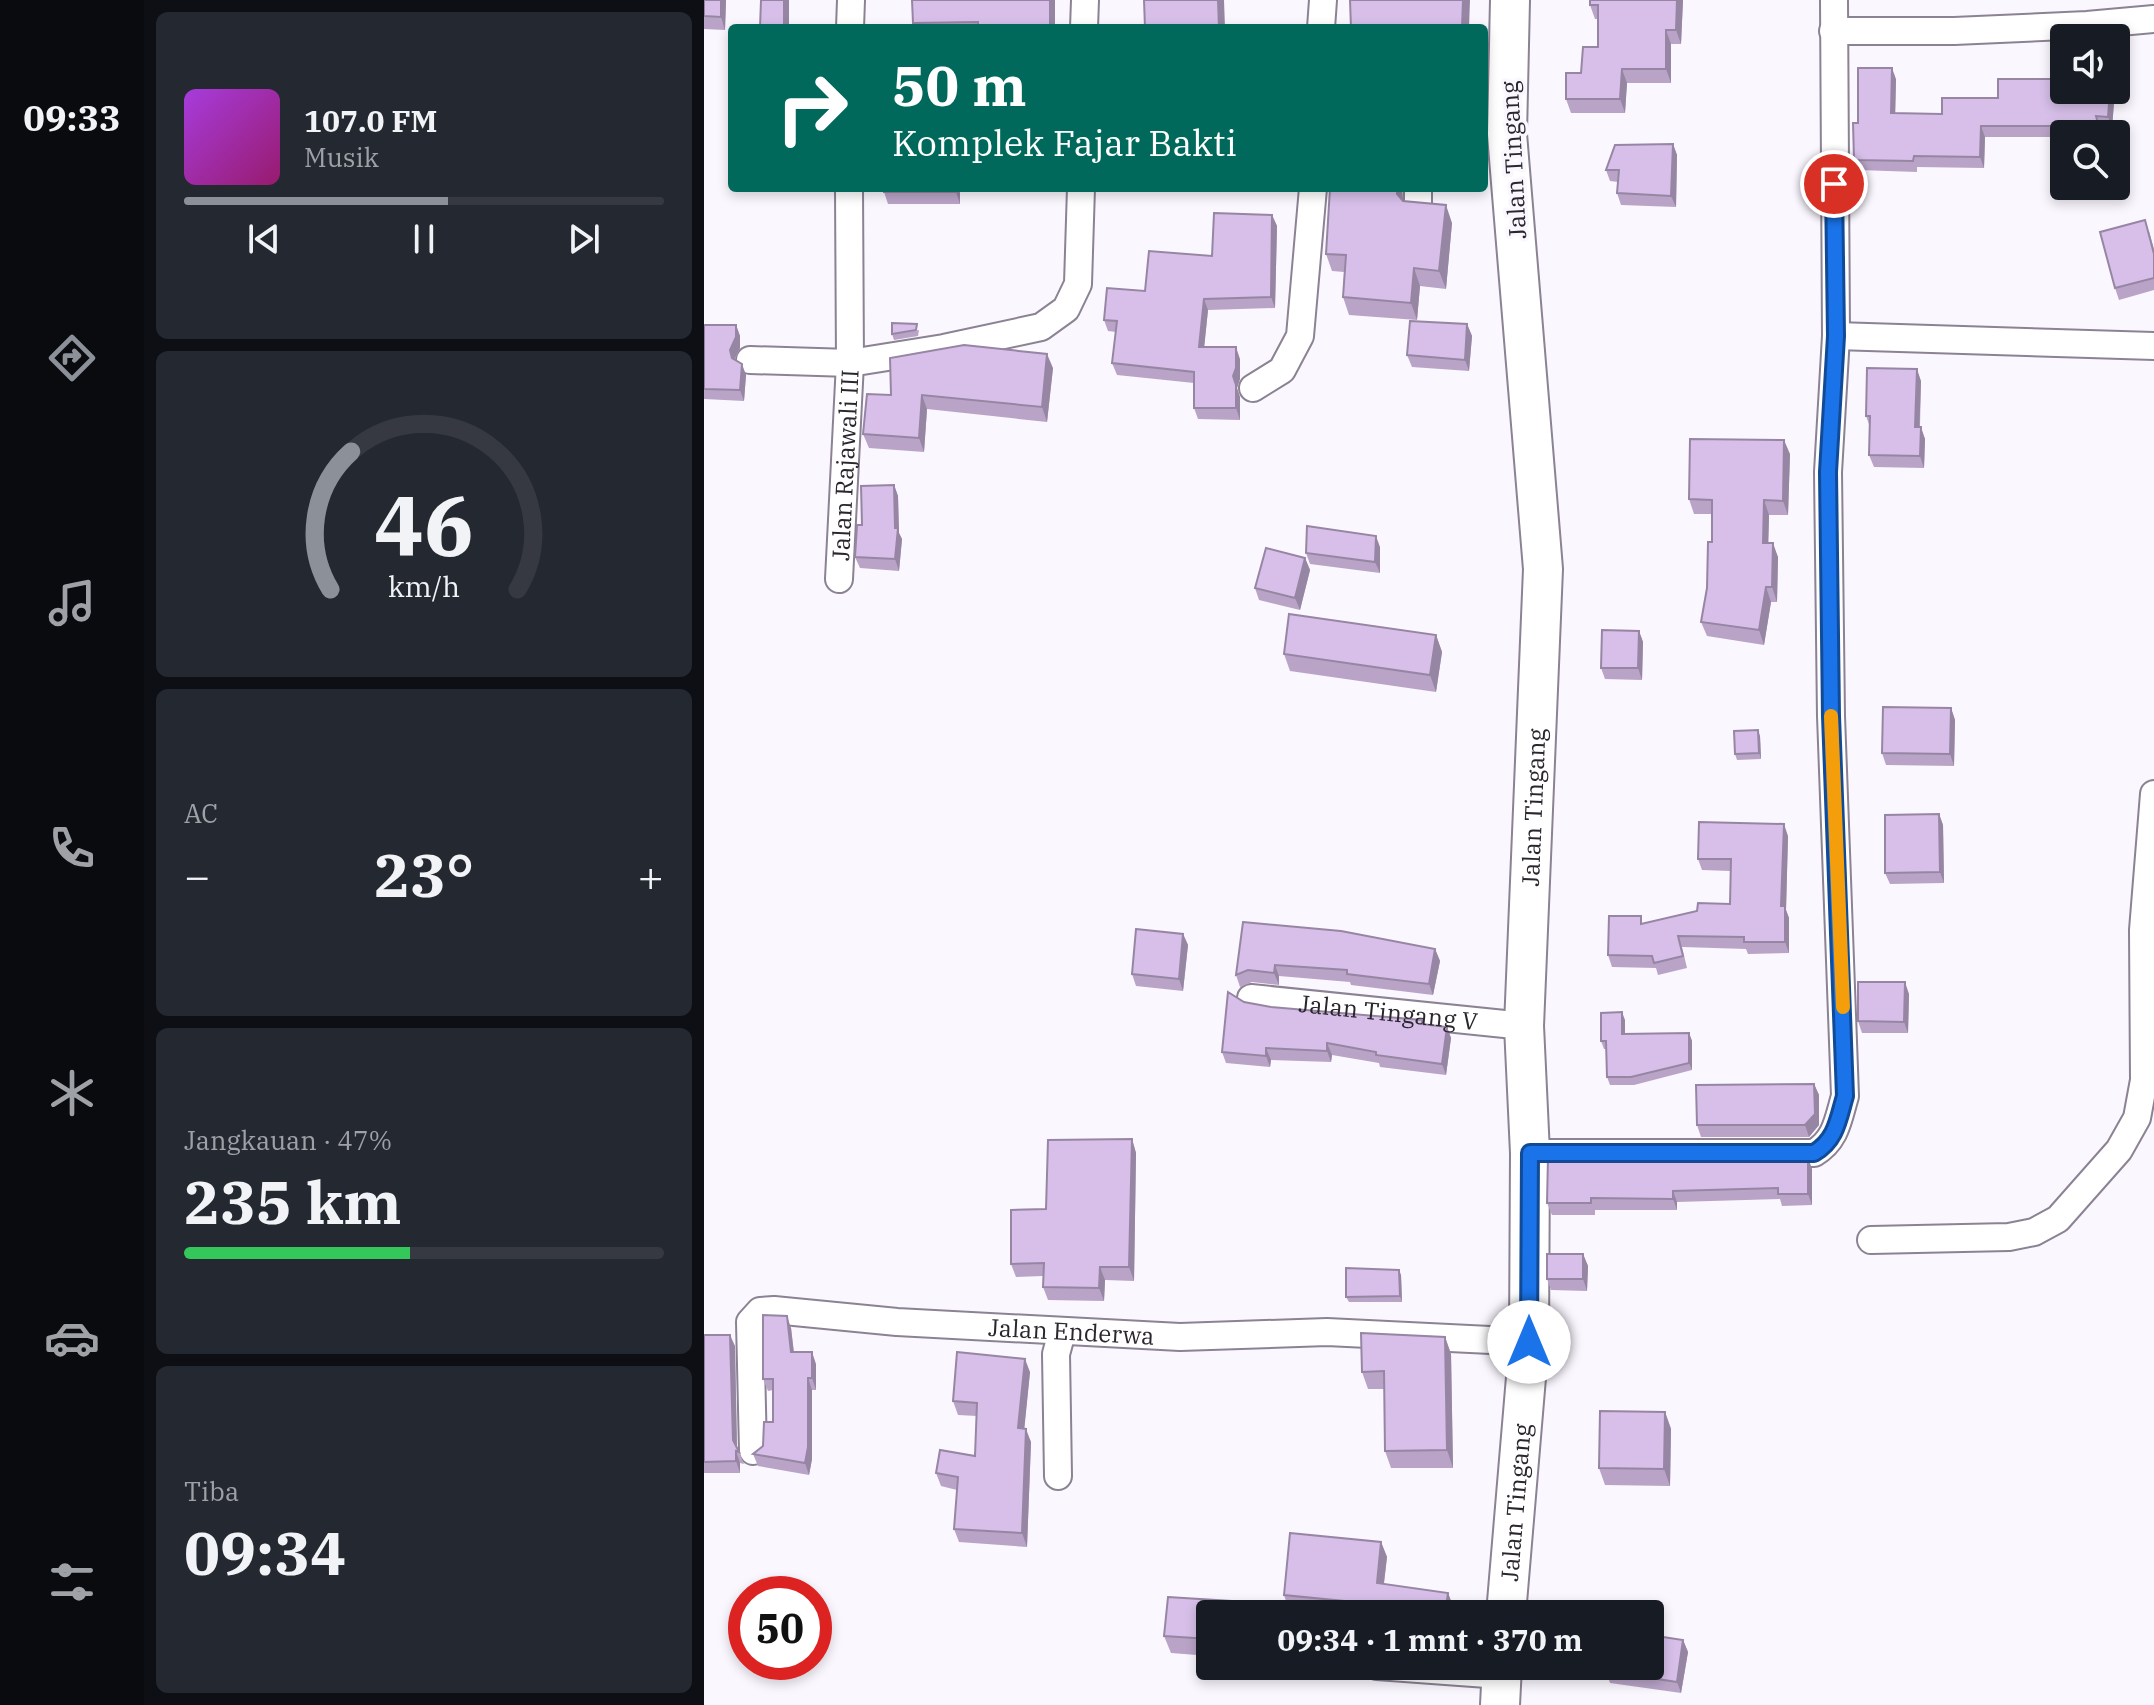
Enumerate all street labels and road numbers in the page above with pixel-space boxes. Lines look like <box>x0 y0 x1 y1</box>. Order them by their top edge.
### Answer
street label: Jalan Tingang <box>1493 80 1533 240</box>
street label: Jalan Rajawali III <box>824 369 866 562</box>
street label: Jalan Tingang <box>1514 728 1552 887</box>
street label: Jalan Tingang V <box>1297 987 1479 1037</box>
street label: Jalan Enderwa <box>987 1311 1155 1352</box>
street label: Jalan Tingang <box>1493 1422 1538 1583</box>

